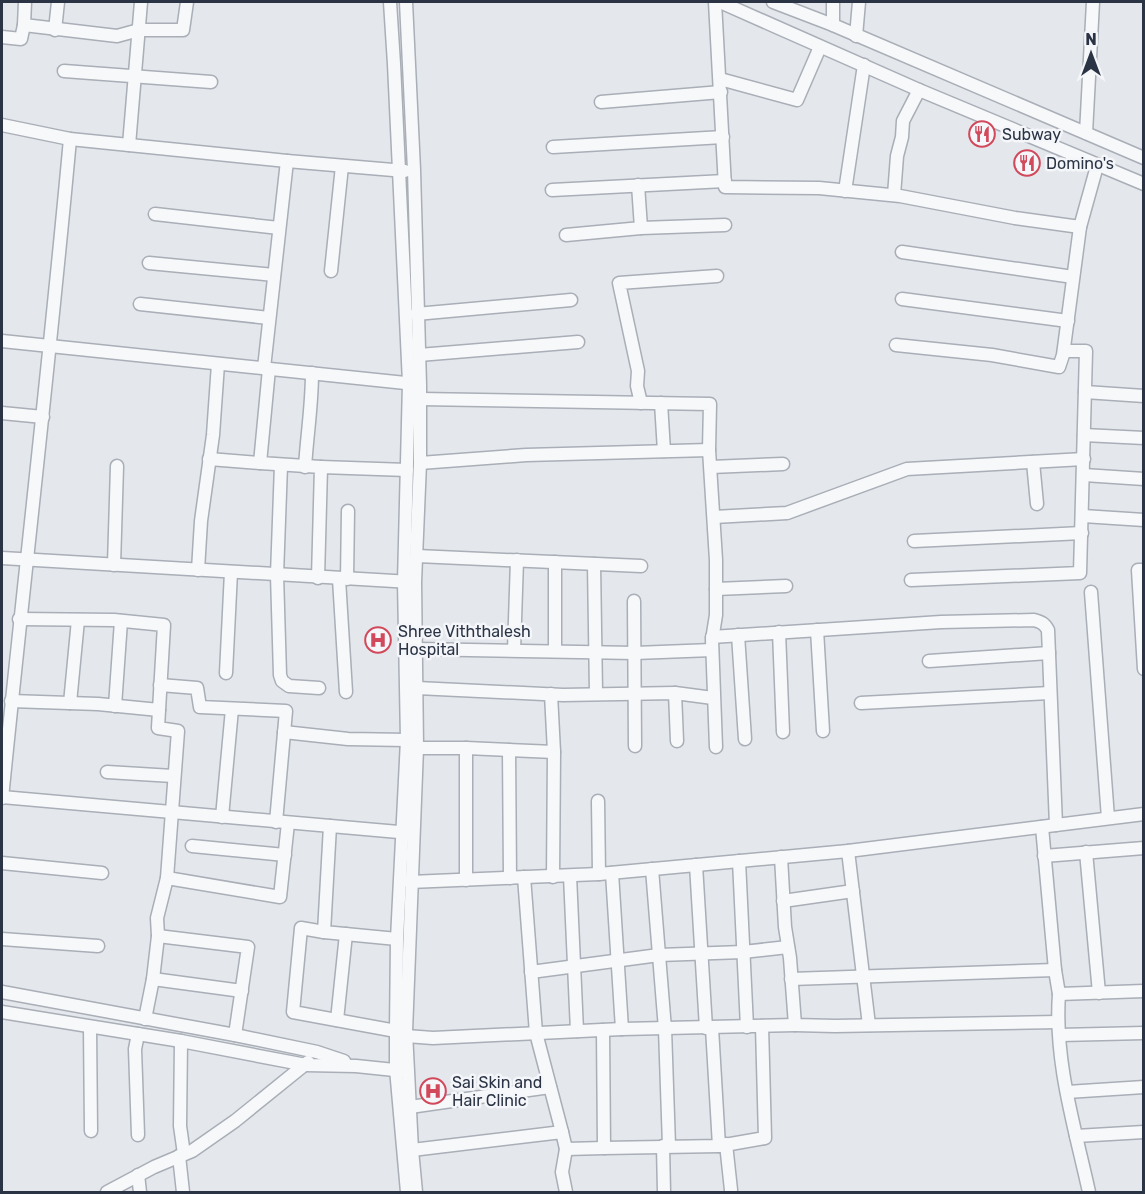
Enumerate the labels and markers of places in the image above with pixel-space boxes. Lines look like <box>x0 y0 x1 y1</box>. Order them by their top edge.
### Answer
restaurant icon: Subway <box>967 119 997 149</box>
place label: Subway <box>1002 125 1061 144</box>
restaurant icon: Domino's <box>1012 148 1042 178</box>
place label: Domino's <box>1046 154 1114 173</box>
place label: Shree Viththalesh Hospital <box>398 622 531 659</box>
hospital icon: Shree Viththalesh Hospital <box>363 625 393 655</box>
place label: Sai Skin and Hair Clinic <box>452 1073 542 1110</box>
hospital icon: Sai Skin and Hair Clinic <box>418 1076 448 1106</box>

